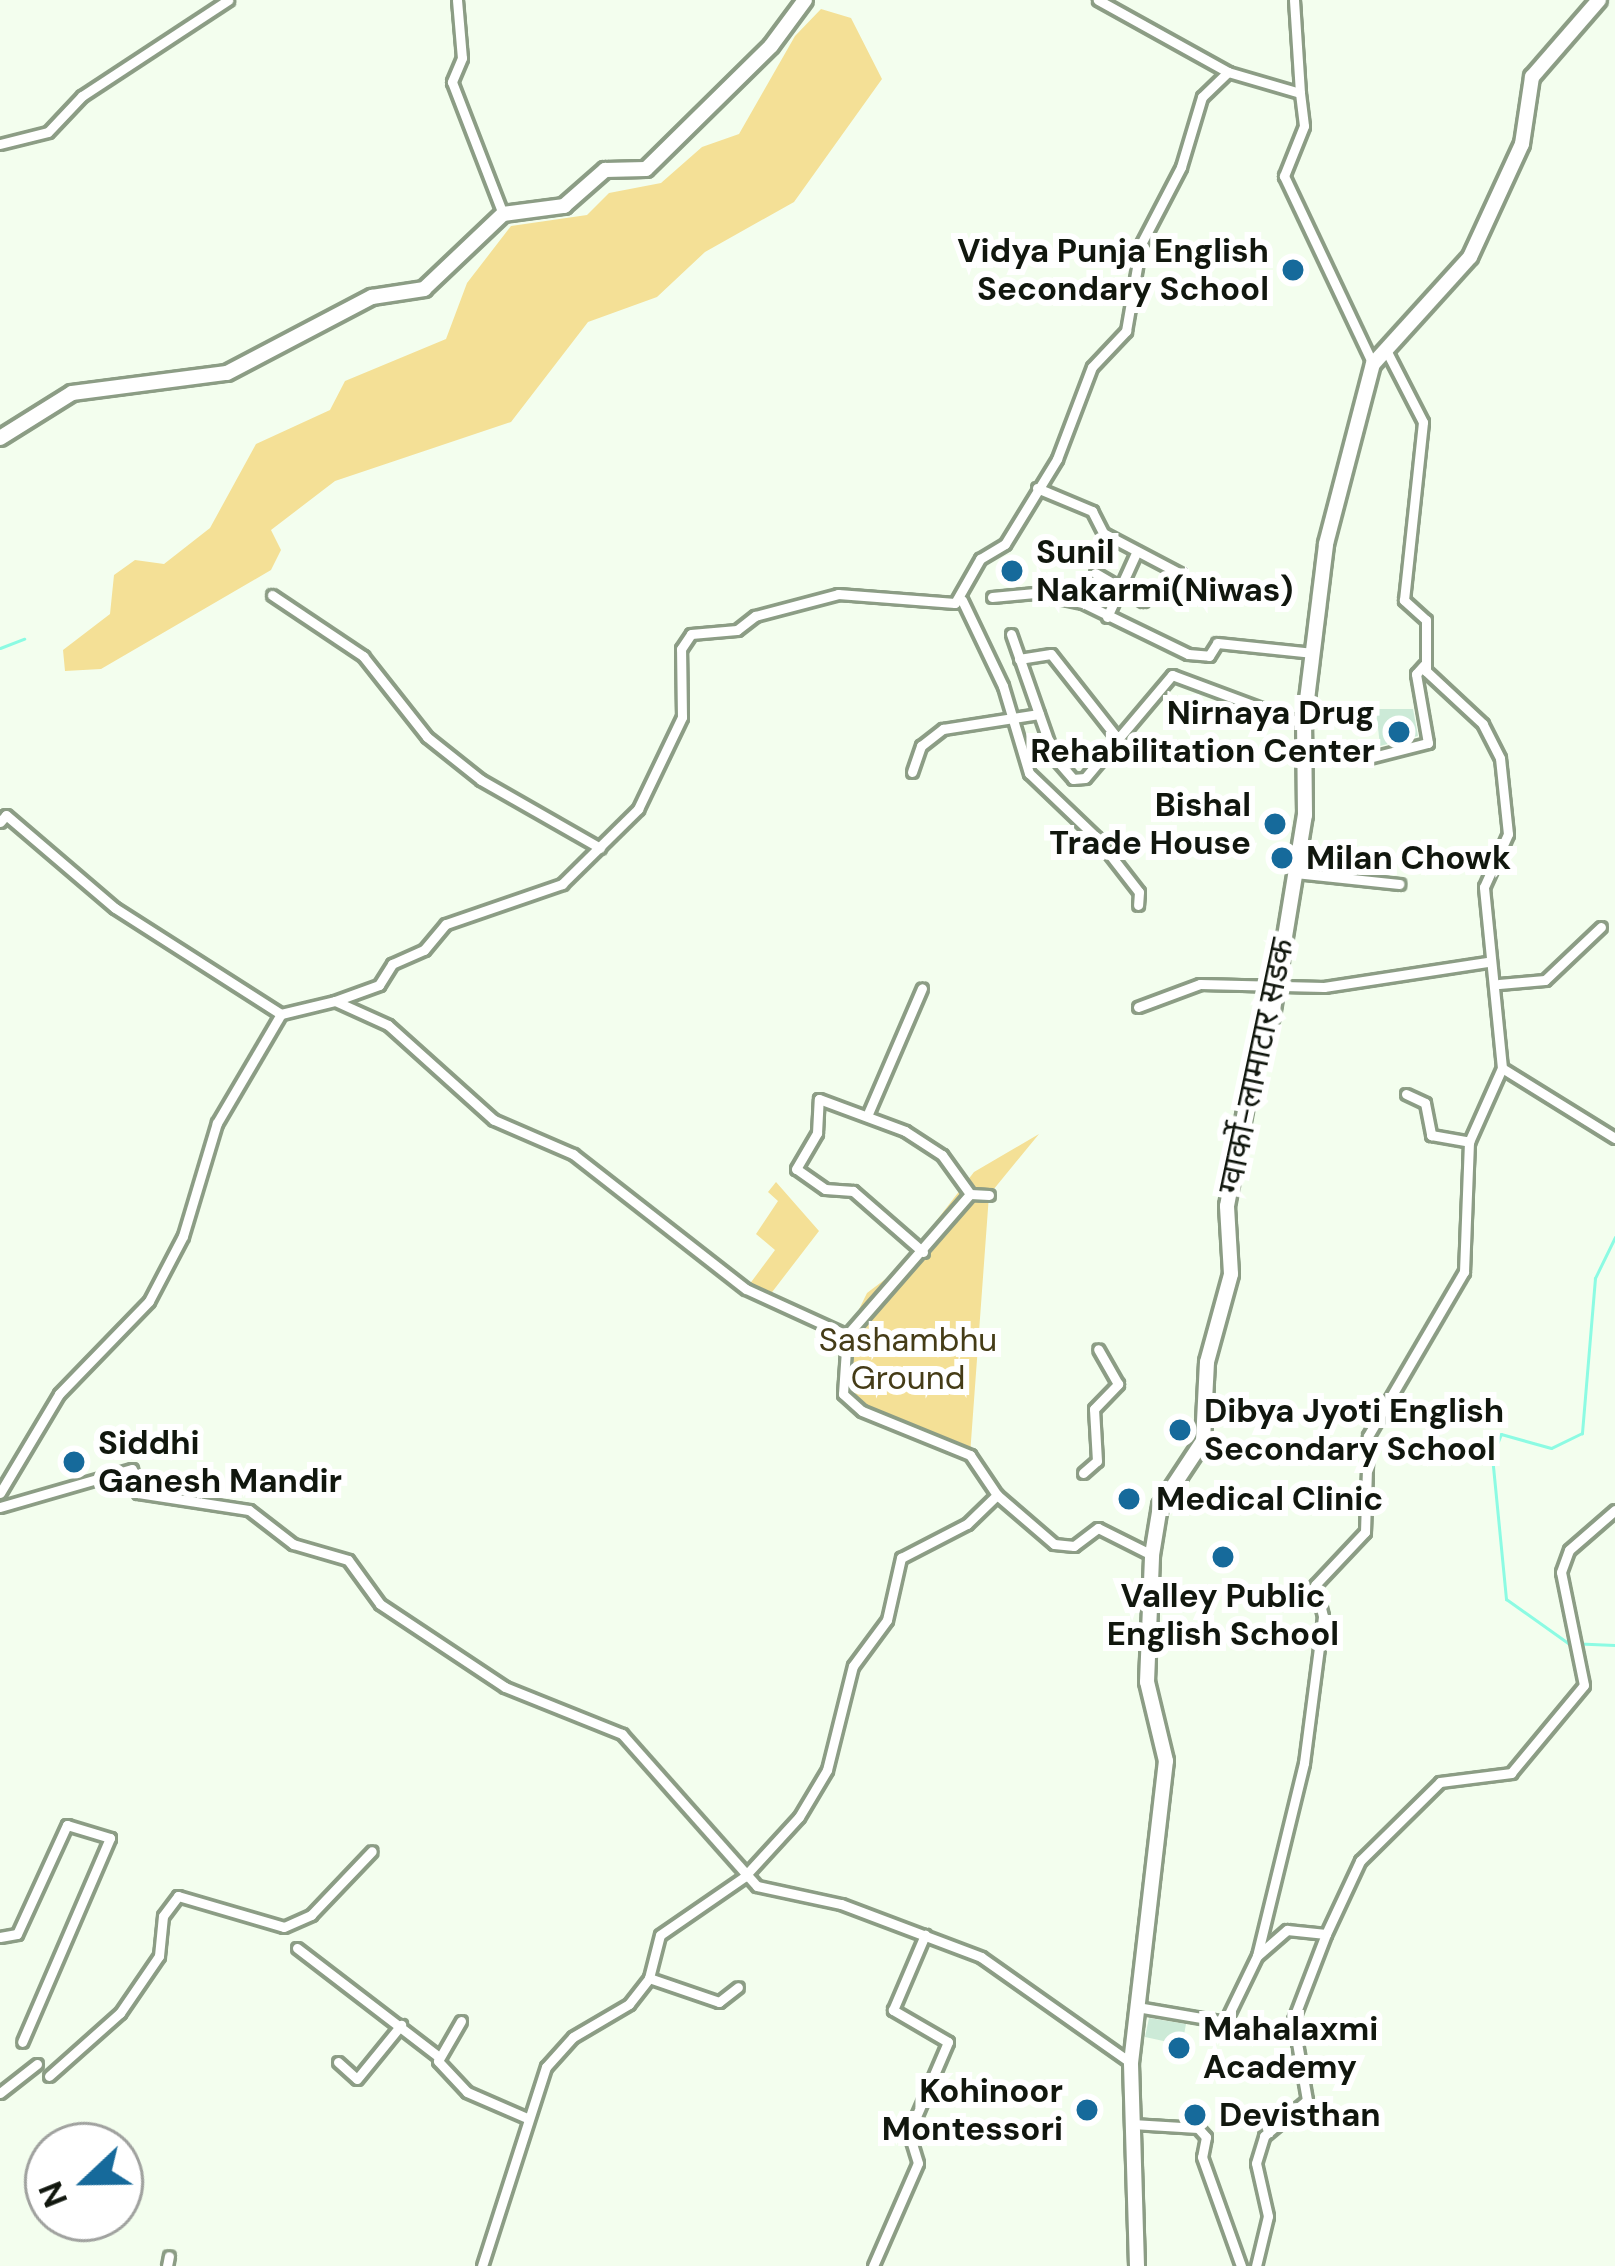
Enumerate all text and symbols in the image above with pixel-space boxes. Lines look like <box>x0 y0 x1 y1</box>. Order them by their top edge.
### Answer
place label: Vidya Punja English Secondary School <box>957 231 1269 309</box>
marker: Vidya Punja English Secondary School <box>1280 257 1306 283</box>
place label: Sunil Nakarmi(Niwas) <box>1036 532 1293 610</box>
marker: Sunil Nakarmi(Niwas) <box>999 558 1025 584</box>
place label: Nirnaya Drug Rehabilitation Center <box>1030 693 1375 771</box>
marker: Nirnaya Drug Rehabilitation Center <box>1386 719 1412 745</box>
place label: Bishal Trade House <box>1049 785 1251 863</box>
marker: Bishal Trade House <box>1262 811 1288 837</box>
place label: Milan Chowk <box>1306 838 1511 878</box>
marker: Milan Chowk <box>1269 845 1295 871</box>
street label: ग्वार्को-लामाटार सडक <box>1210 935 1302 1197</box>
park label: Sashambhu Ground <box>819 1320 997 1398</box>
place label: Dibya Jyoti English Secondary School <box>1204 1391 1504 1469</box>
marker: Dibya Jyoti English Secondary School <box>1167 1417 1193 1443</box>
place label: Siddhi Ganesh Mandir <box>98 1423 342 1501</box>
marker: Siddhi Ganesh Mandir <box>61 1449 87 1475</box>
place label: Medical Clinic <box>1156 1479 1383 1519</box>
marker: Medical Clinic <box>1113 1483 1145 1515</box>
marker: Valley Public English School <box>1210 1544 1236 1570</box>
place label: Valley Public English School <box>1107 1576 1339 1654</box>
place label: Mahalaxmi Academy <box>1203 2009 1378 2087</box>
marker: Mahalaxmi Academy <box>1166 2035 1192 2061</box>
place label: Kohinoor Montessori <box>882 2071 1063 2149</box>
place label: Devisthan <box>1219 2095 1381 2135</box>
marker: Kohinoor Montessori <box>1074 2097 1100 2123</box>
marker: Devisthan <box>1182 2102 1208 2128</box>
north arrow <box>24 2122 144 2242</box>
text: N <box>28 2175 77 2214</box>

